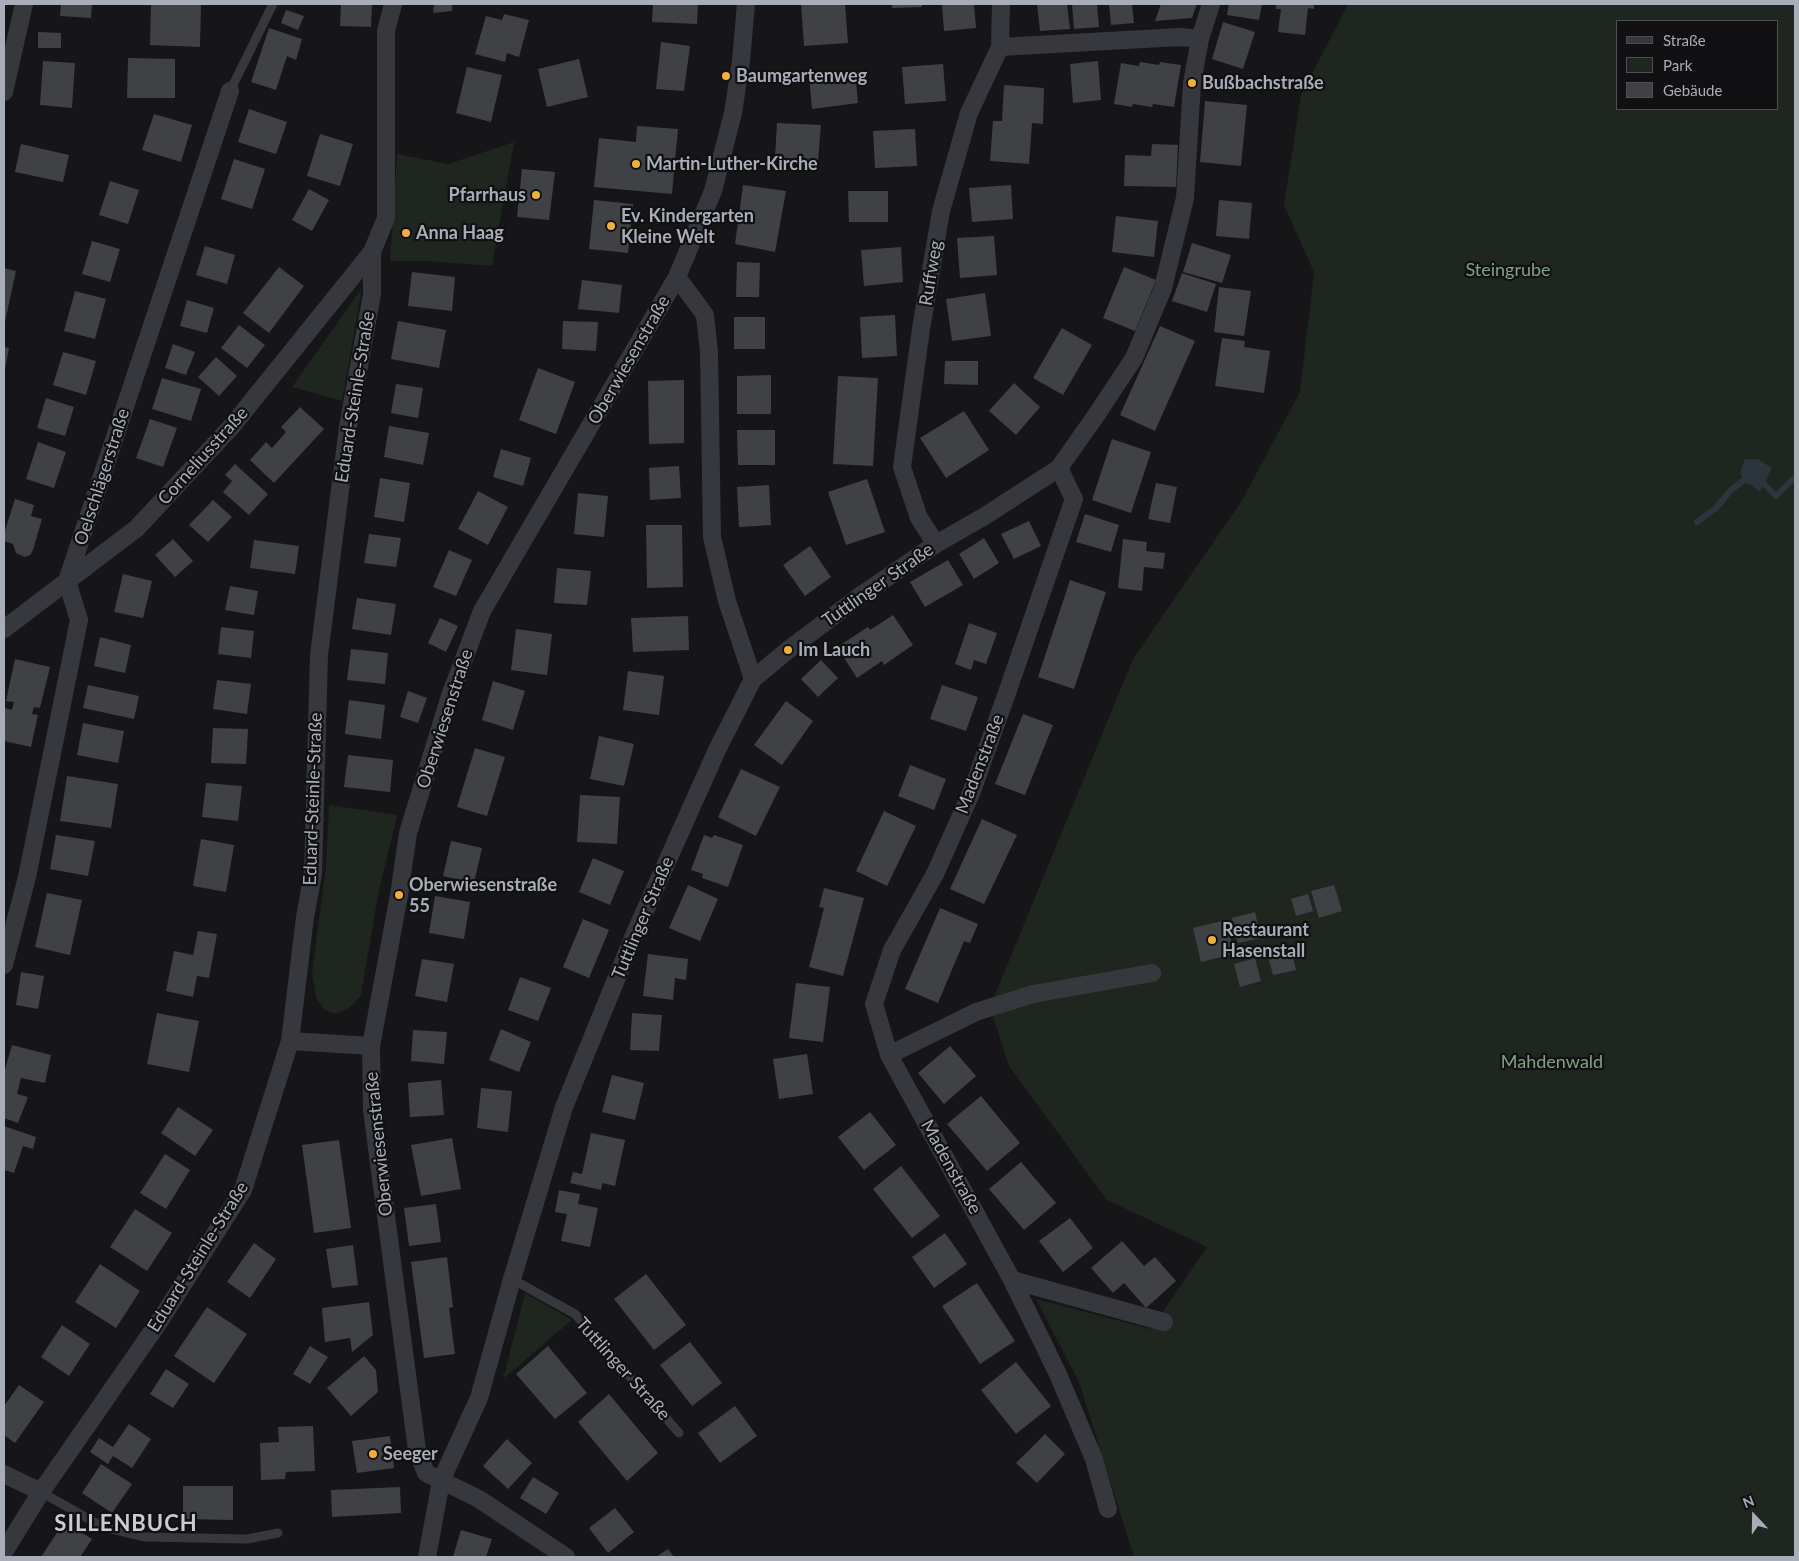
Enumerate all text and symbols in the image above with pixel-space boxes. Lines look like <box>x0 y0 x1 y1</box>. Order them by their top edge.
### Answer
legend <box>1616 20 1779 110</box>
text: Straße <box>1663 31 1706 49</box>
text: Park <box>1663 56 1692 74</box>
place label: Baumgartenweg <box>736 65 867 87</box>
marker: Baumgartenweg <box>720 70 732 82</box>
place label: Bußbachstraße <box>1202 72 1324 94</box>
marker: Bußbachstraße <box>1186 77 1198 89</box>
text: Gebäude <box>1663 81 1722 99</box>
place label: Martin-Luther-Kirche <box>646 153 818 175</box>
marker: Martin-Luther-Kirche <box>630 158 642 170</box>
place label: Pfarrhaus <box>449 184 526 206</box>
marker: Pfarrhaus <box>530 189 542 201</box>
place label: Ev. Kindergarten Kleine Welt <box>621 205 754 248</box>
marker: Ev. Kindergarten Kleine Welt <box>605 220 617 232</box>
place label: Anna Haag <box>416 222 504 244</box>
marker: Anna Haag <box>400 227 412 239</box>
street label: Ruffweg <box>915 239 947 307</box>
park label: Steingrube <box>1465 259 1551 281</box>
street label: Oberwiesenstraße <box>583 292 675 428</box>
street label: Eduard-Steinle-Straße <box>331 310 379 484</box>
street label: Corneliusstraße <box>153 403 253 509</box>
street label: Oelschlägerstraße <box>70 406 134 548</box>
street label: Tuttlinger Straße <box>818 539 938 631</box>
place label: Im Lauch <box>798 639 870 661</box>
marker: Im Lauch <box>782 644 794 656</box>
street label: Oberwiesenstraße <box>412 647 478 791</box>
street label: Madenstraße <box>951 711 1009 817</box>
street label: Eduard-Steinle-Straße <box>299 712 327 886</box>
street label: Tuttlinger Straße <box>608 854 678 982</box>
place label: Oberwiesenstraße 55 <box>409 874 557 916</box>
marker: Oberwiesenstraße 55 <box>393 889 405 901</box>
place label: Restaurant Hasenstall <box>1222 919 1309 962</box>
marker: Restaurant Hasenstall <box>1206 934 1218 946</box>
park label: Mahdenwald <box>1501 1051 1603 1073</box>
street label: Oberwiesenstraße <box>361 1071 397 1217</box>
street label: Madenstraße <box>916 1116 986 1218</box>
street label: Eduard-Steinle-Straße <box>143 1178 253 1336</box>
street label: Tuttlinger Straße <box>571 1313 675 1425</box>
place label: Seeger <box>383 1443 438 1465</box>
marker: Seeger <box>367 1448 379 1460</box>
north arrow <box>1729 1491 1779 1541</box>
text: N <box>1740 1492 1757 1511</box>
district label: SILLENBUCH <box>53 1511 199 1537</box>

